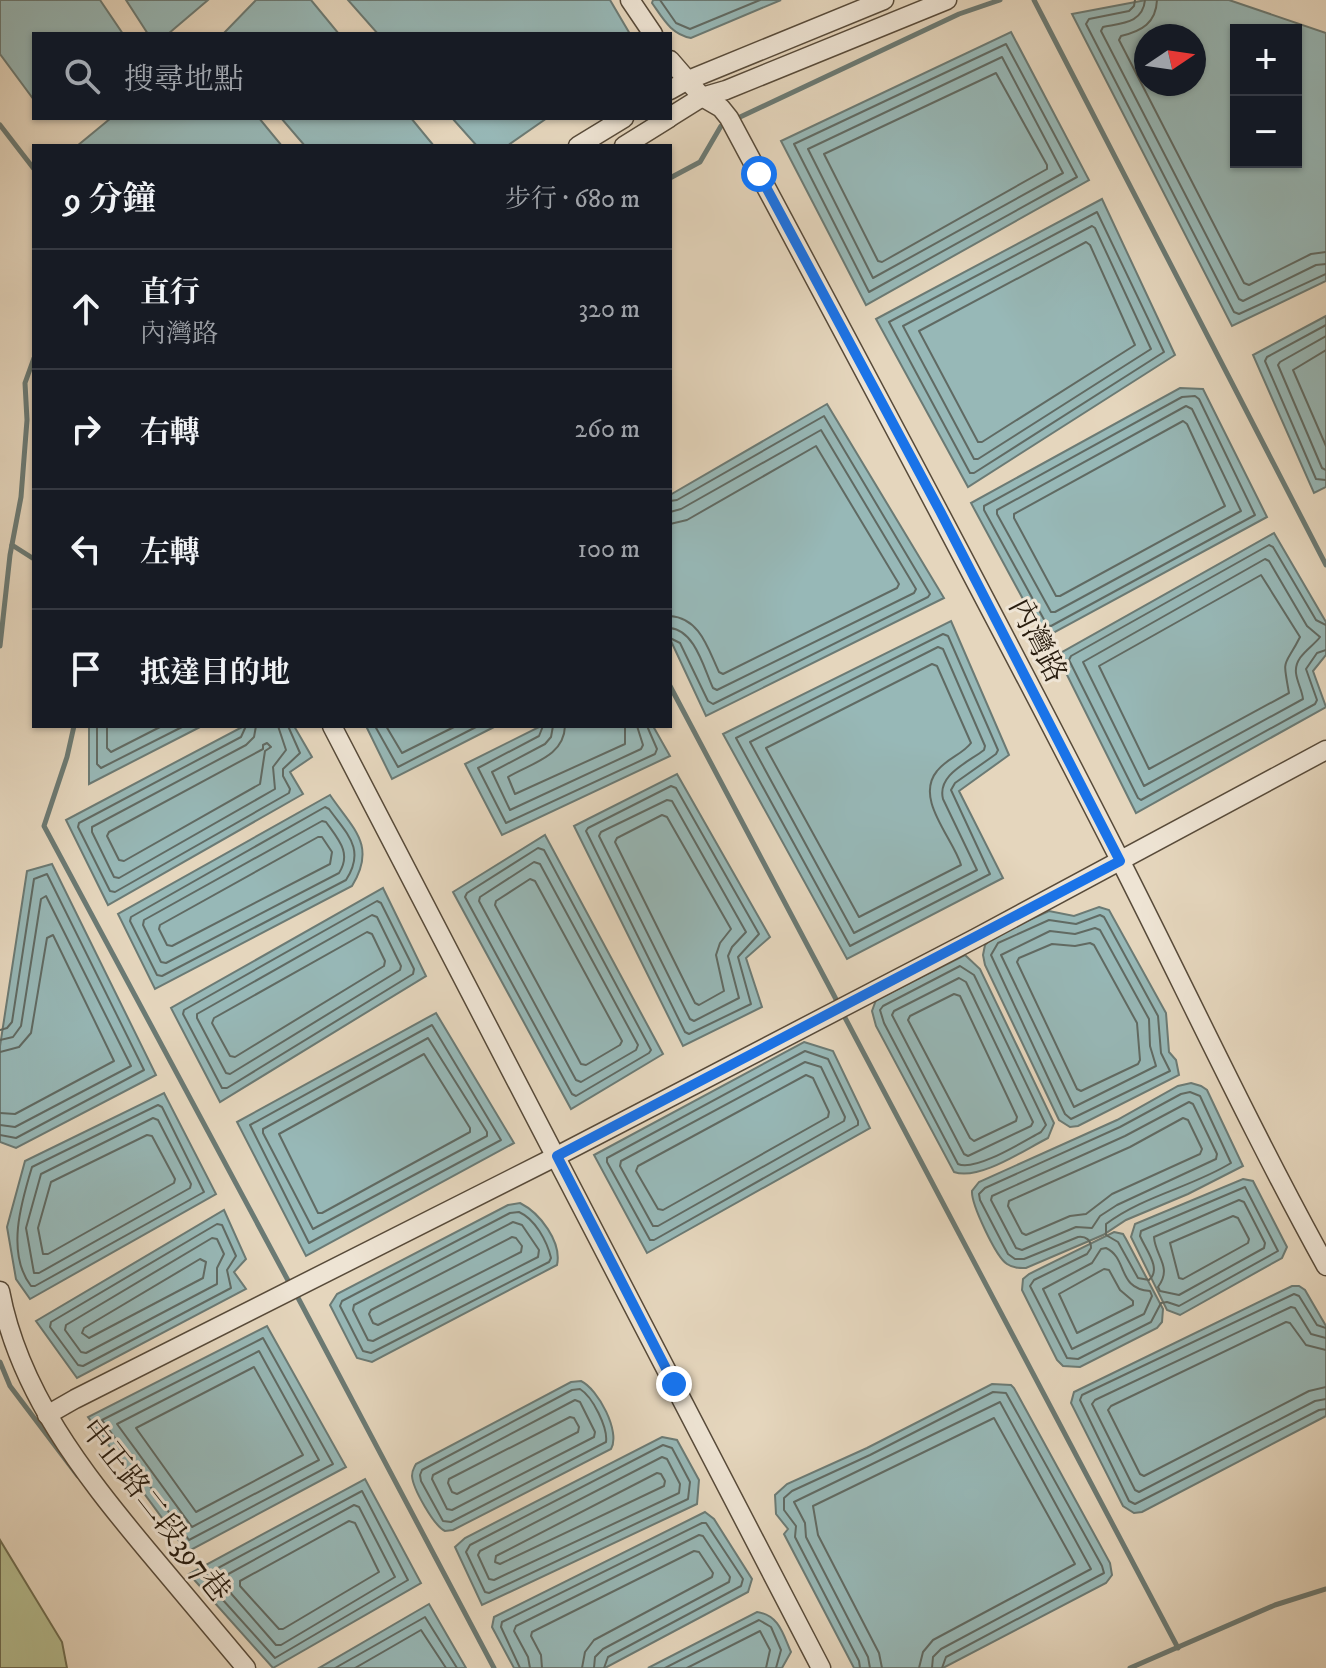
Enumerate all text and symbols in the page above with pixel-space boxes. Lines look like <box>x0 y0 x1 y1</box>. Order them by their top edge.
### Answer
north arrow <box>1134 24 1206 96</box>
map controls <box>1230 24 1302 168</box>
button: + <box>1230 24 1302 96</box>
search box <box>32 32 672 120</box>
icon: search <box>60 54 104 98</box>
text: 搜尋地點 <box>124 62 244 99</box>
button: − <box>1230 96 1302 168</box>
route start <box>741 156 777 192</box>
text: 9 分鐘 <box>64 179 156 221</box>
text: 步行 · 680 m <box>505 183 640 216</box>
text: 直行 <box>140 275 200 312</box>
icon: ahead <box>64 287 108 331</box>
text: 320 m <box>578 293 640 326</box>
text: 內灣路 <box>140 318 218 351</box>
icon: right <box>64 407 108 451</box>
text: 260 m <box>575 413 640 446</box>
text: 右轉 <box>140 415 200 452</box>
icon: left <box>64 527 108 571</box>
text: 100 m <box>577 533 640 566</box>
text: 左轉 <box>140 535 200 572</box>
street label: 內灣路 <box>1000 592 1074 689</box>
icon: arrive <box>64 647 108 691</box>
text: 抵達目的地 <box>140 655 290 692</box>
route end <box>656 1366 692 1402</box>
street label: 中正路二段397巷 <box>72 1412 238 1610</box>

